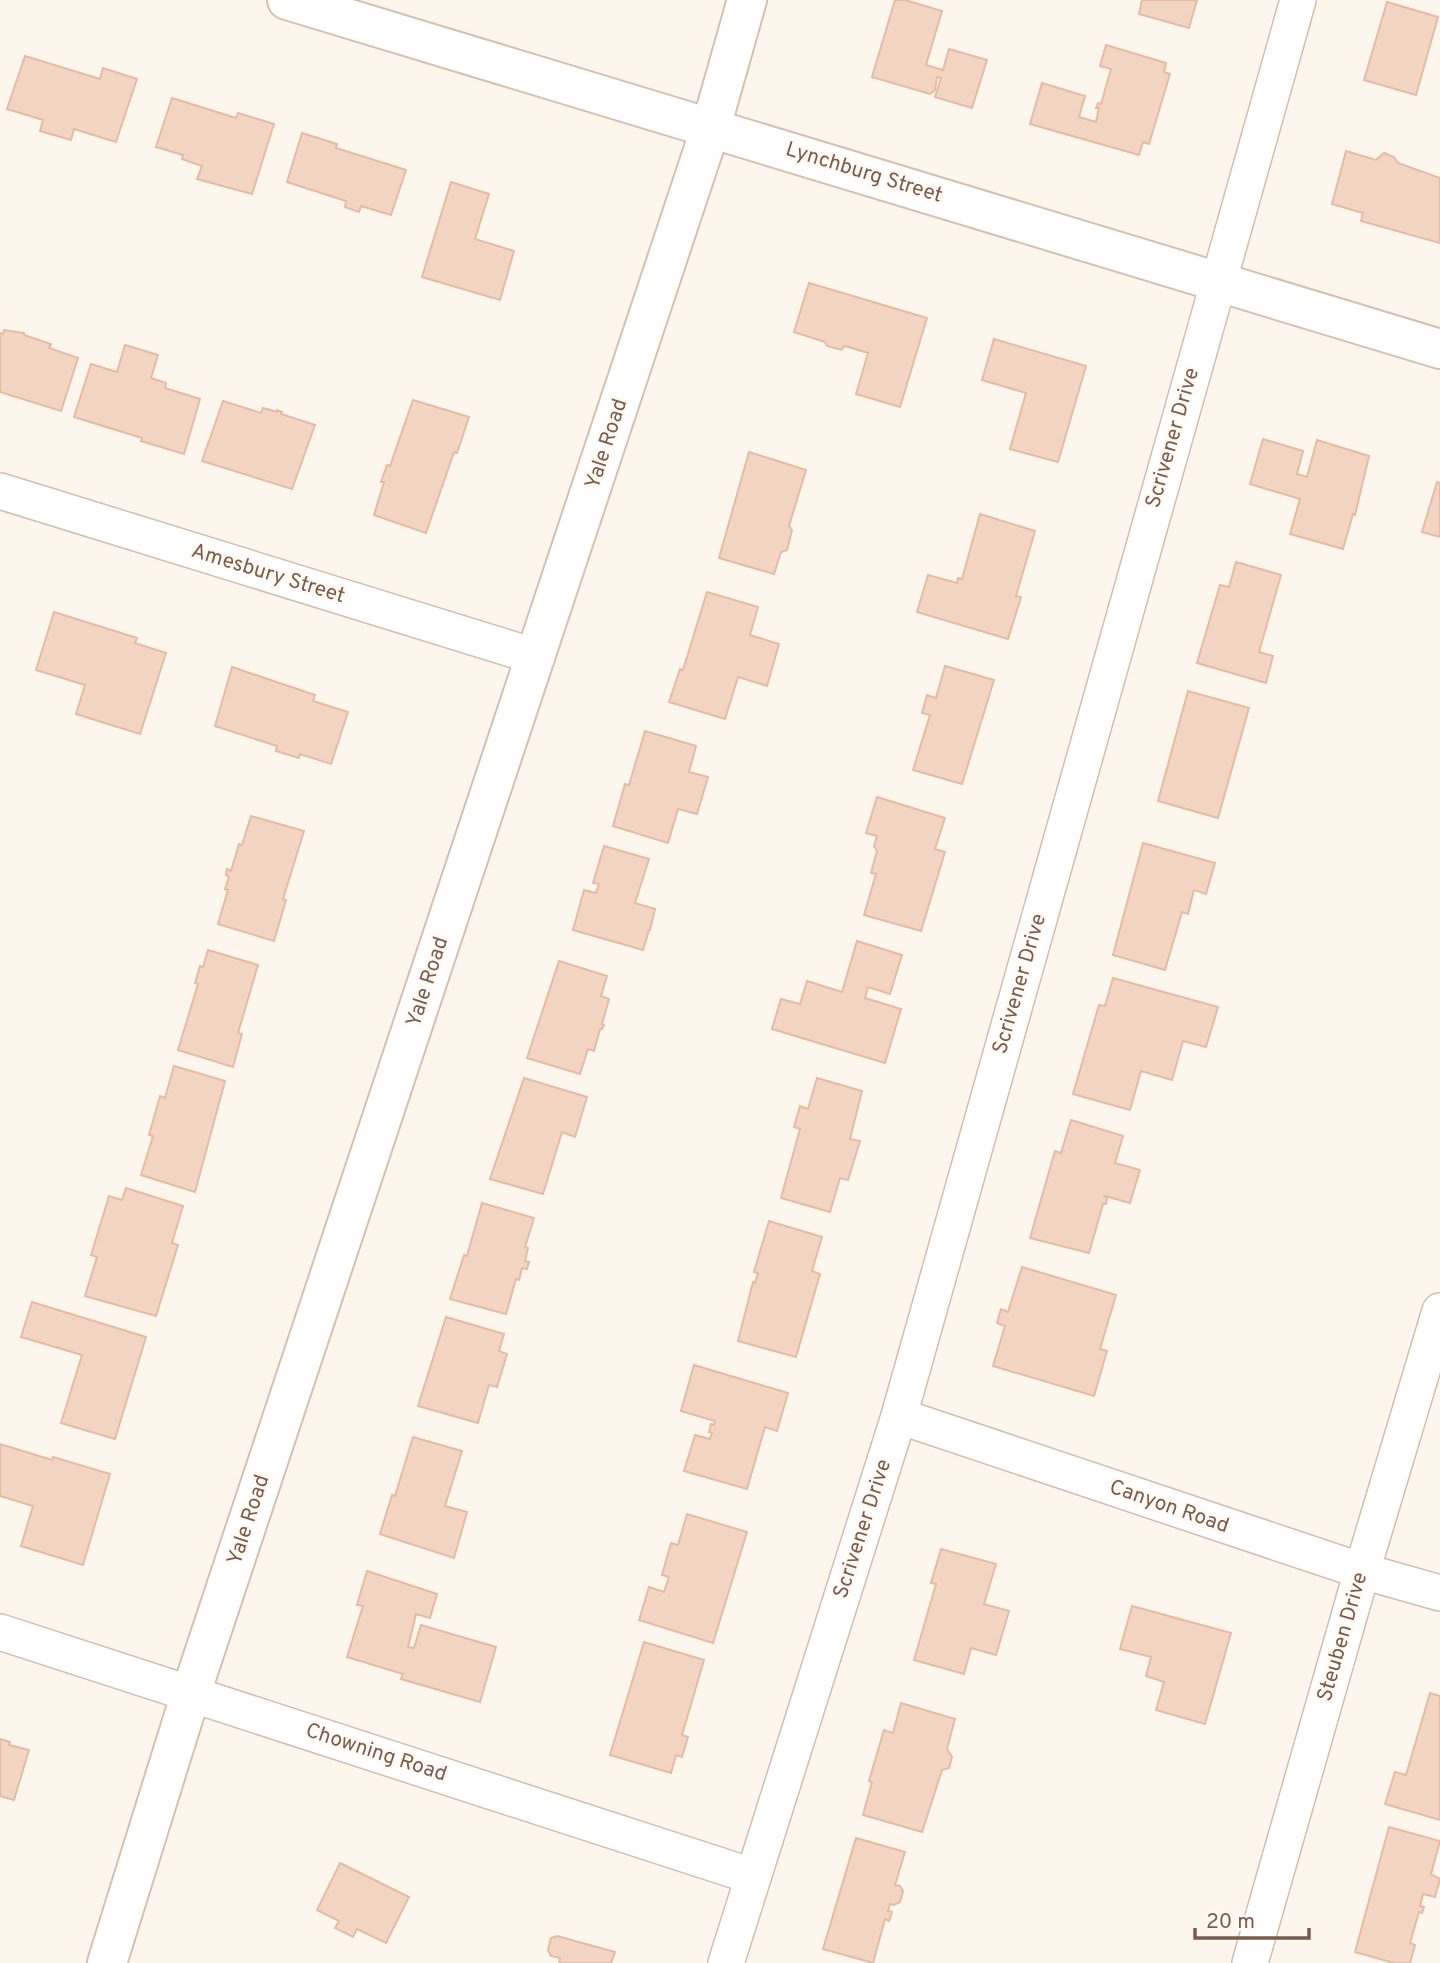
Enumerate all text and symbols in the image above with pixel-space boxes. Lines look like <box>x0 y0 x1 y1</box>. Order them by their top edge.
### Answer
street label: Lynchburg Street <box>782 136 946 210</box>
street label: Scrivener Drive <box>1140 365 1206 511</box>
street label: Yale Road <box>580 395 634 493</box>
street label: Amesbury Street <box>188 538 348 610</box>
street label: Scrivener Drive <box>987 911 1053 1057</box>
street label: Yale Road <box>401 933 455 1031</box>
street label: Scrivener Drive <box>828 1456 898 1602</box>
street label: Yale Road <box>222 1471 276 1569</box>
street label: Canyon Road <box>1106 1474 1232 1540</box>
street label: Steuben Drive <box>1312 1569 1374 1705</box>
street label: Chowning Road <box>302 1717 450 1789</box>
scale bar <box>1195 1896 1309 1940</box>
text: 20 m <box>1206 1909 1255 1936</box>

